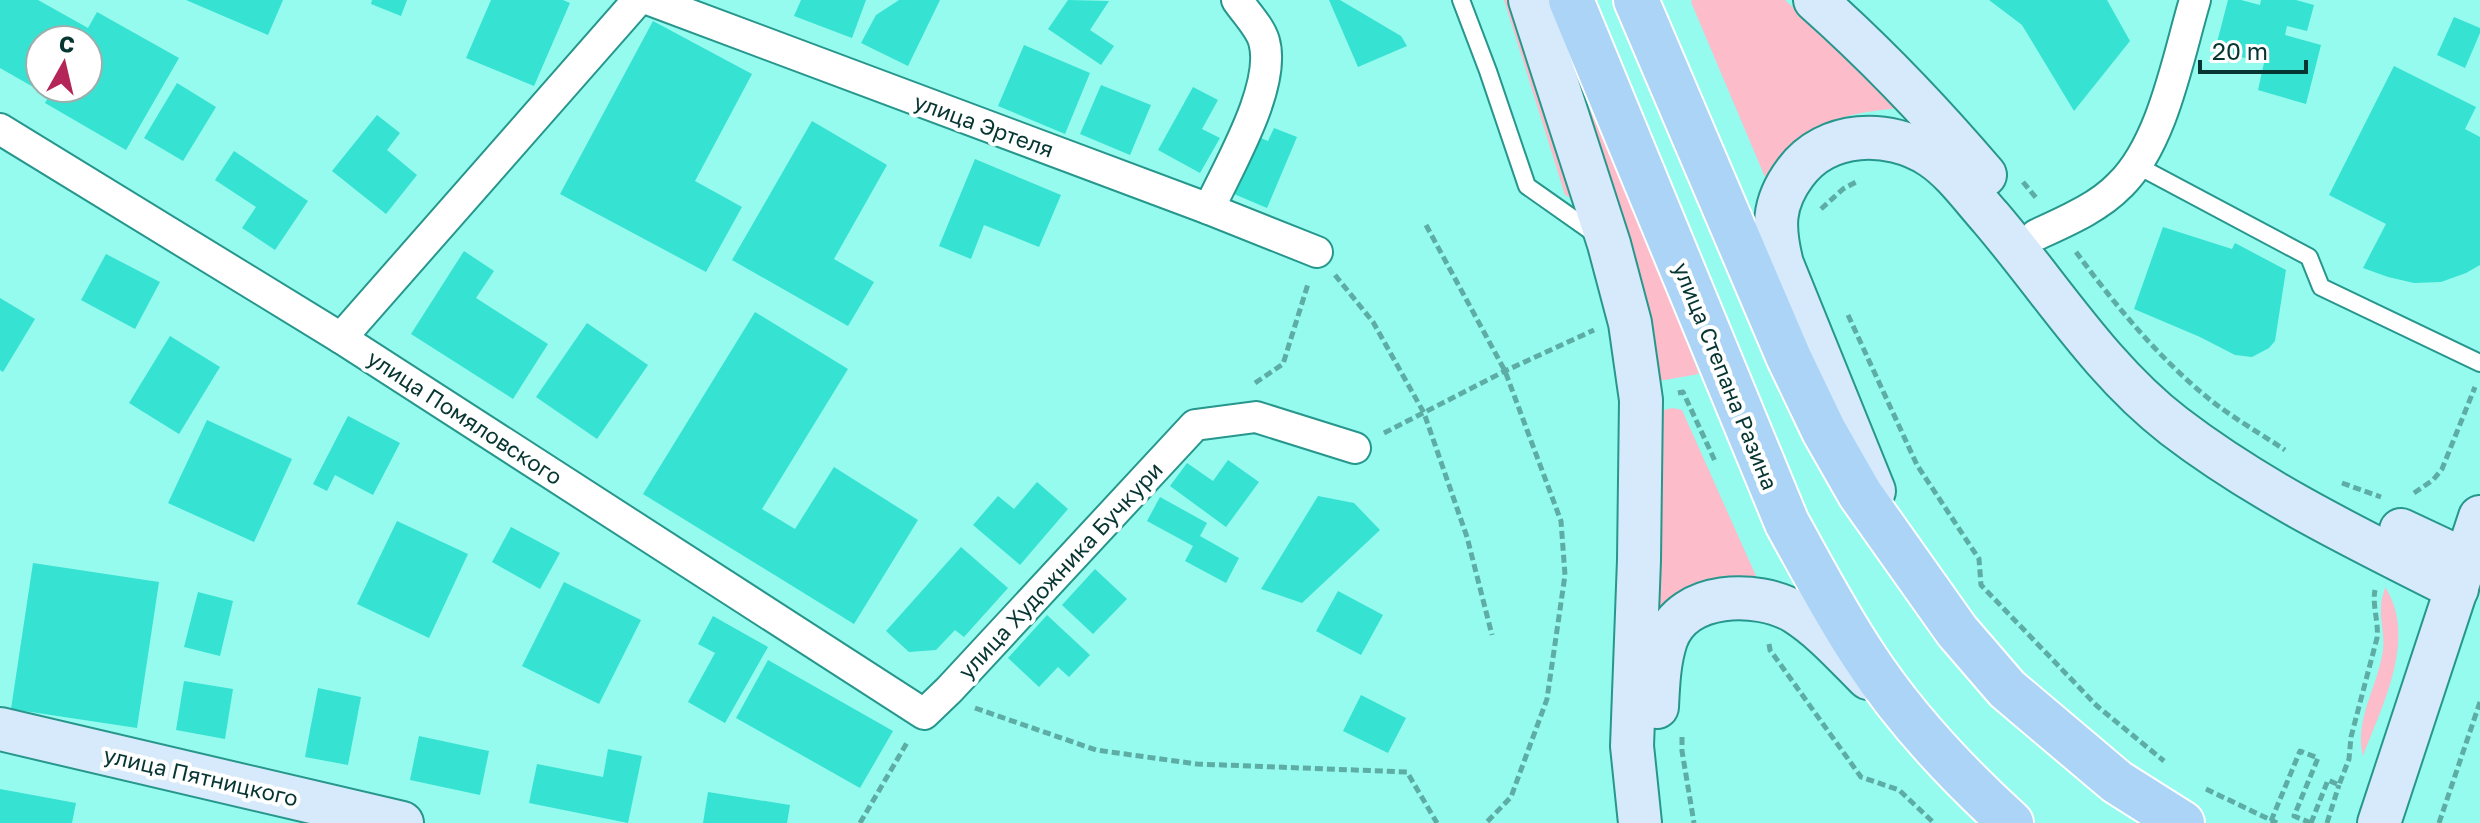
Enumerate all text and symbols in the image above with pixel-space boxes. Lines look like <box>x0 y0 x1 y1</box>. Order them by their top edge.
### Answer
north arrow <box>24 24 104 104</box>
scale bar <box>2200 24 2306 74</box>
text: С <box>57 29 76 58</box>
text: 20 m <box>2212 36 2268 65</box>
street label: улица Эртеля <box>910 87 1058 163</box>
street label: улица Степана Разина <box>1668 258 1784 494</box>
street label: улица Помяловского <box>362 344 568 490</box>
street label: улица Художника Бучкури <box>952 456 1168 684</box>
street label: улица Пятницкого <box>101 740 301 812</box>

